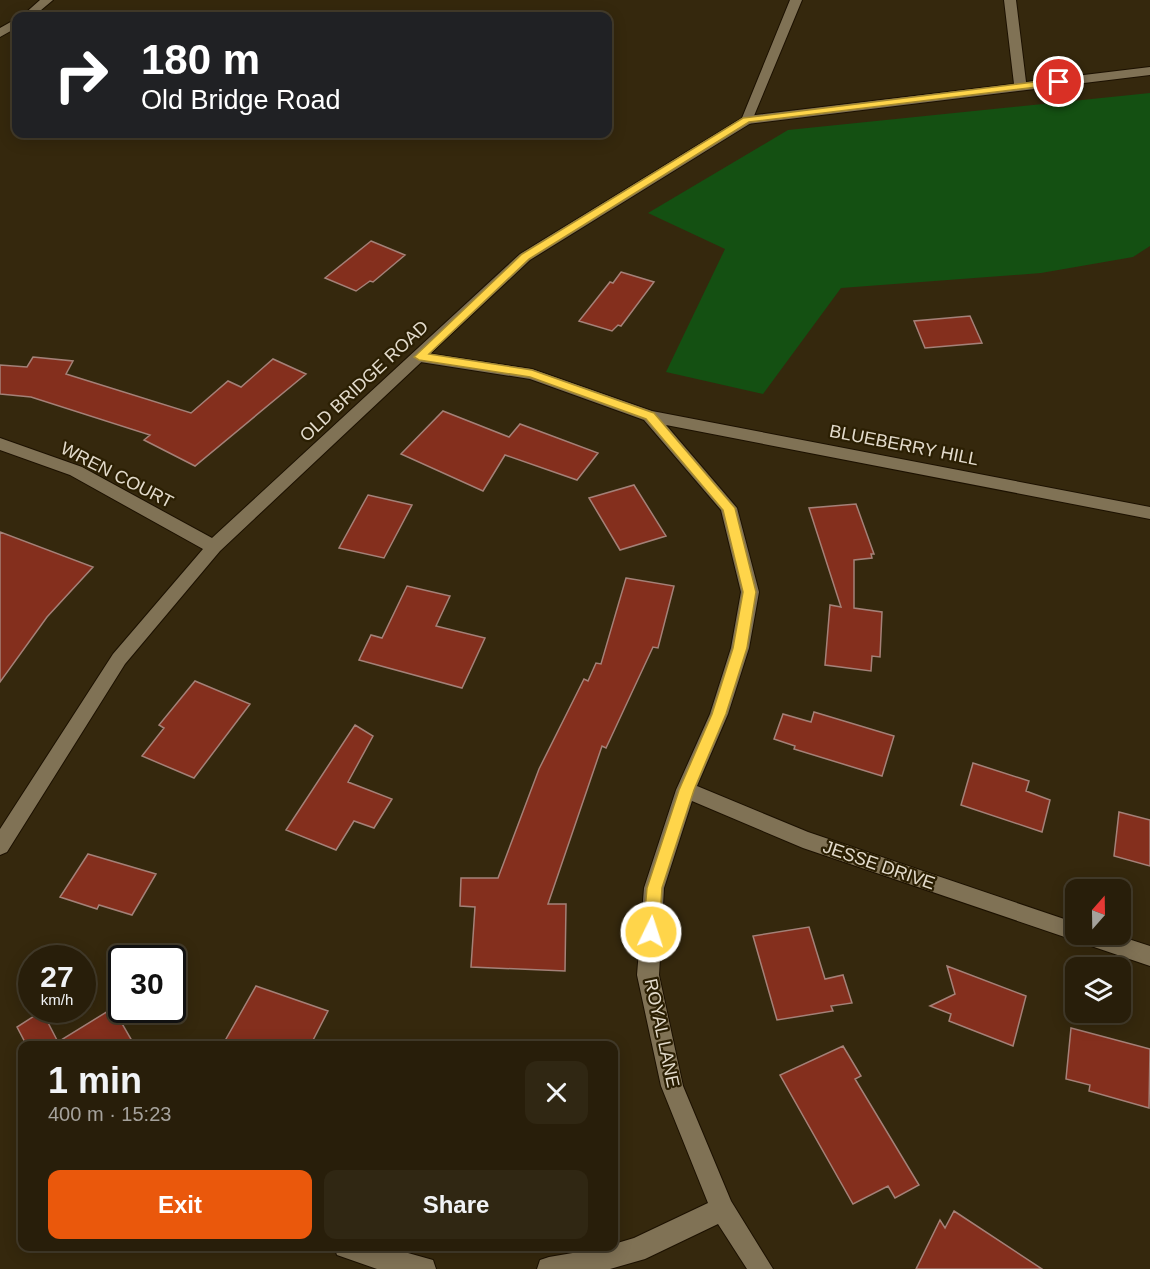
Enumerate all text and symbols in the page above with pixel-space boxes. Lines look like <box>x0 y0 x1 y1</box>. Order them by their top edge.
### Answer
icon: right <box>42 36 120 114</box>
text: 180 m <box>141 36 260 83</box>
pin <box>1033 56 1084 107</box>
icon: arrive <box>1042 65 1075 98</box>
text: Old Bridge Road <box>141 85 341 115</box>
street label: OLD BRIDGE ROAD <box>296 316 432 446</box>
street label: BLUEBERRY HILL <box>828 421 980 469</box>
street label: WREN COURT <box>57 438 177 512</box>
street label: JESSE DRIVE <box>820 836 938 894</box>
north arrow <box>1065 879 1131 945</box>
map controls <box>1065 879 1131 1023</box>
position arrow <box>619 900 683 964</box>
speed limit sign: 30 <box>108 945 186 1023</box>
button: layers <box>1065 957 1131 1023</box>
text: 27 <box>40 960 74 993</box>
street label: ROYAL LANE <box>641 977 683 1089</box>
text: km/h <box>41 991 73 1008</box>
text: 1 min <box>48 1060 142 1101</box>
button: close <box>525 1061 588 1124</box>
text: 400 m · 15:23 <box>48 1103 171 1125</box>
button: Exit <box>48 1170 312 1239</box>
button: Share <box>324 1170 588 1239</box>

